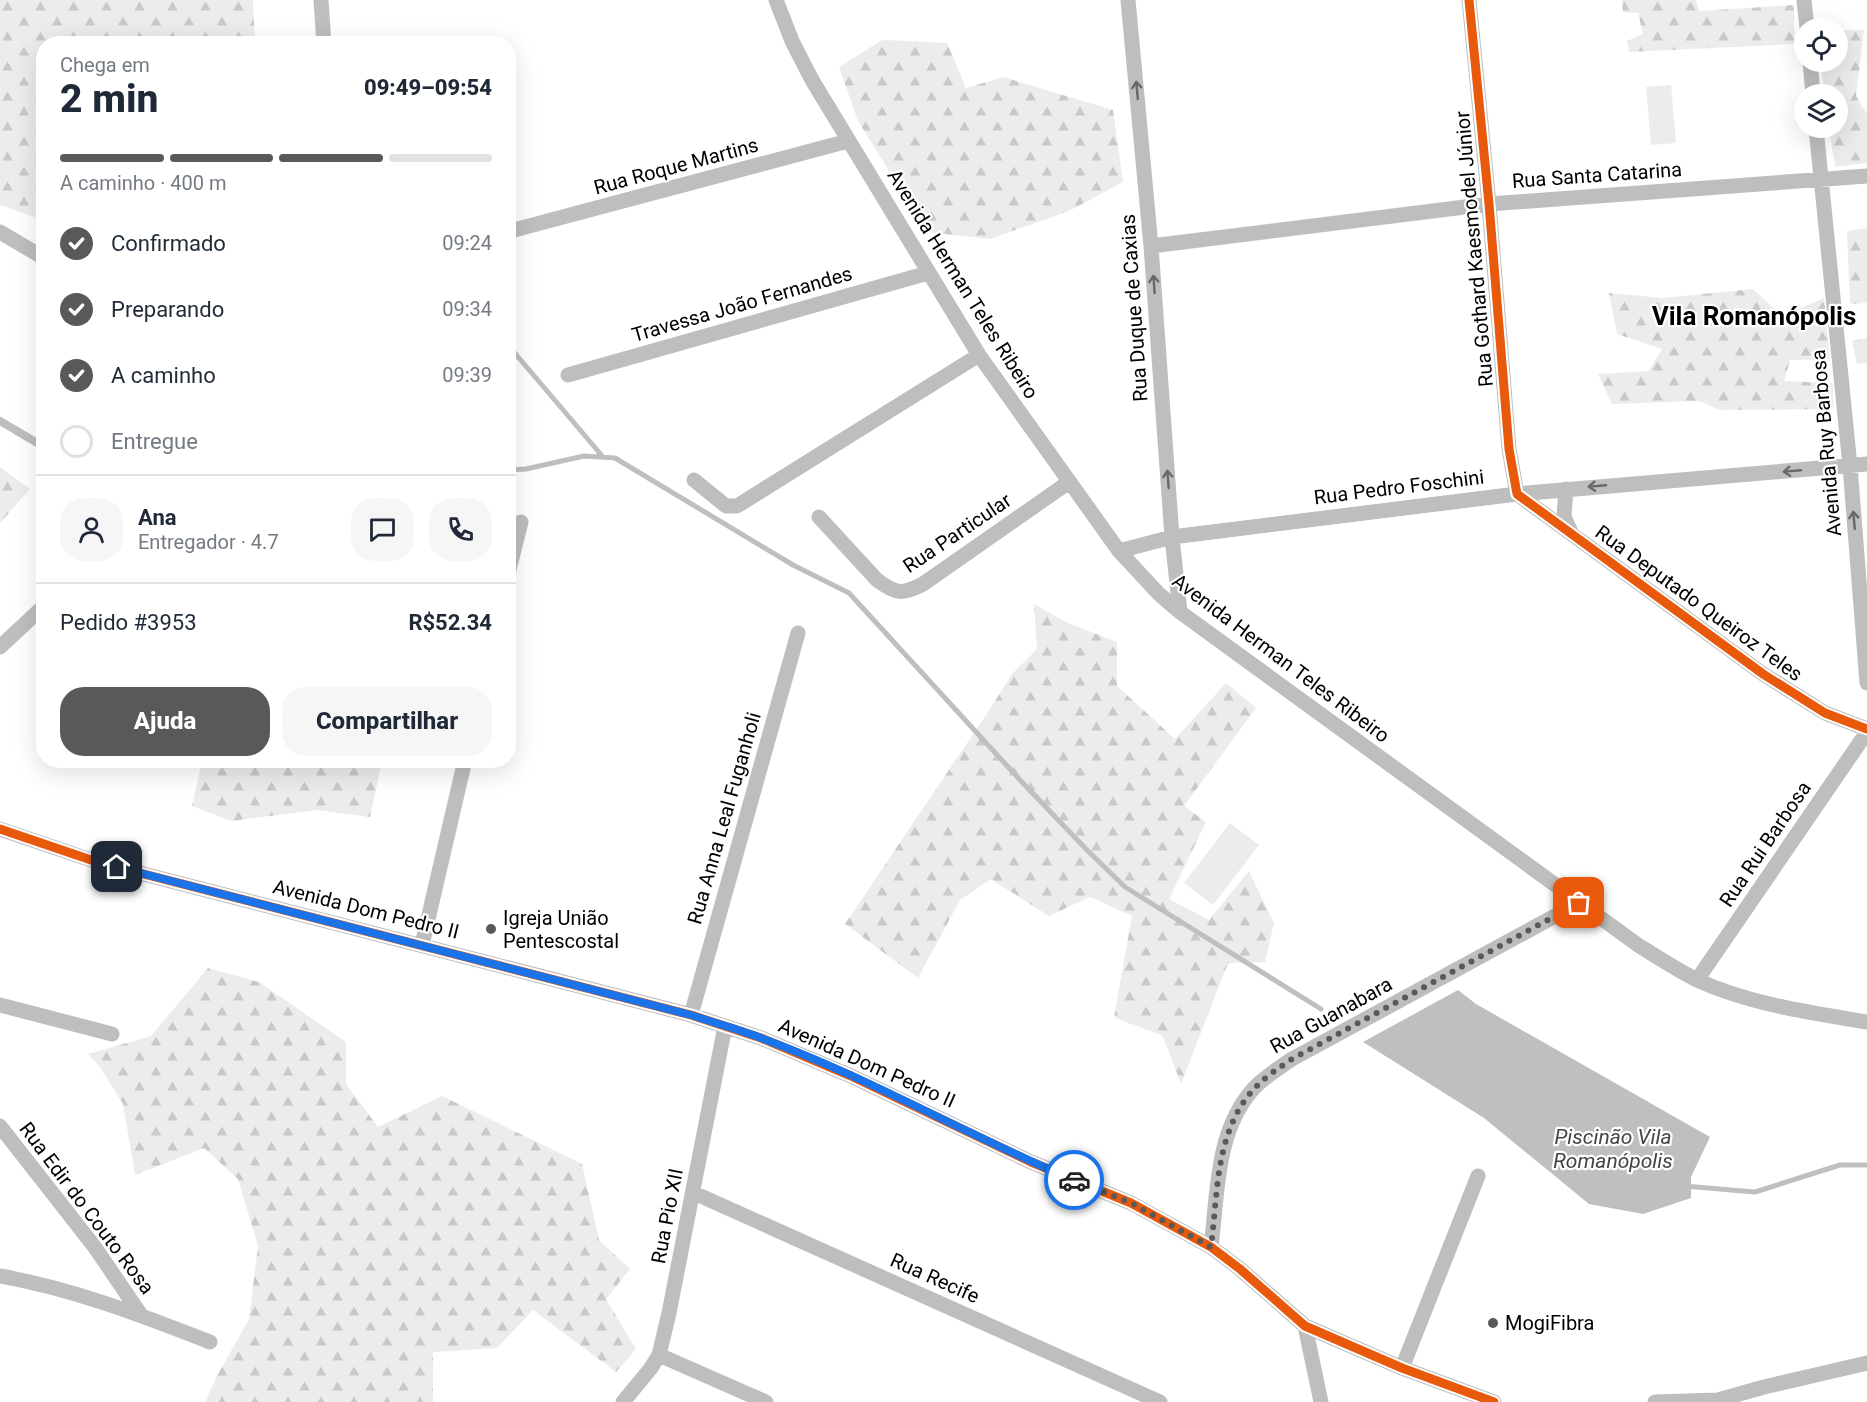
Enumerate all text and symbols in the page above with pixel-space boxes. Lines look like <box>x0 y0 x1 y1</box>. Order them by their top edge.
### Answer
map controls <box>1794 18 1848 138</box>
button: locate <box>1794 18 1848 72</box>
text: Chega em <box>60 53 150 77</box>
text: 09:49–09:54 <box>364 75 492 100</box>
text: 2 min <box>60 76 158 122</box>
one-way arrow <box>1131 81 1142 100</box>
button: layers <box>1794 84 1848 138</box>
street label: Rua Gothard Kaesmodel Júnior <box>1450 110 1498 388</box>
street label: Rua Roque Martins <box>591 133 761 199</box>
street label: Rua Santa Catarina <box>1511 157 1683 193</box>
street label: Avenida Herman Teles Ribeiro <box>882 165 1044 403</box>
text: A caminho · 400 m <box>60 171 227 195</box>
street label: Rua Duque de Caxias <box>1115 213 1153 403</box>
icon: check <box>60 227 93 260</box>
text: Confirmado <box>111 231 226 256</box>
text: 09:24 <box>442 231 492 255</box>
street label: Travessa João Fernandes <box>629 261 855 347</box>
one-way arrow <box>1148 275 1159 295</box>
icon: check <box>60 293 93 326</box>
text: Preparando <box>111 297 224 322</box>
text: 09:34 <box>442 297 492 321</box>
district label: Vila Romanópolis <box>1652 301 1856 331</box>
street label: Avenida Ruy Barbosa <box>1806 349 1846 537</box>
icon: check <box>60 359 93 392</box>
text: A caminho <box>111 363 216 388</box>
text: 09:39 <box>442 363 492 387</box>
text: Entregue <box>111 429 198 454</box>
street label: Rua Pedro Foschini <box>1312 465 1486 509</box>
one-way arrow <box>1782 465 1802 476</box>
one-way arrow <box>1162 469 1173 489</box>
one-way arrow <box>1588 481 1608 492</box>
street label: Rua Particular <box>898 488 1016 578</box>
button: person <box>60 498 123 561</box>
button: chat <box>351 498 414 561</box>
button: phone <box>429 498 492 561</box>
text: Ana <box>138 505 177 530</box>
one-way arrow <box>1848 510 1859 530</box>
street label: Rua Deputado Queiroz Teles <box>1591 520 1807 686</box>
text: Entregador · 4.7 <box>138 530 279 554</box>
street label: Avenida Herman Teles Ribeiro <box>1168 568 1394 748</box>
text: Pedido #3953 <box>60 610 197 635</box>
text: R$52.34 <box>408 610 492 635</box>
button: Ajuda <box>60 687 270 756</box>
button: Compartilhar <box>282 687 492 756</box>
street label: Rua Anna Leal Fuganholi <box>682 709 766 927</box>
street label: Rua Rui Barbosa <box>1714 777 1816 911</box>
pin <box>91 841 142 892</box>
icon: home <box>100 850 133 883</box>
street label: Avenida Dom Pedro II <box>270 874 462 944</box>
pin <box>1553 877 1604 928</box>
icon: bag <box>1562 886 1595 919</box>
place label: Igreja União Pentescostal <box>503 906 619 953</box>
marker: Igreja União Pentescostal <box>484 922 498 936</box>
street label: Rua Guanabara <box>1266 972 1396 1058</box>
street label: Avenida Dom Pedro II <box>775 1013 959 1113</box>
street label: Rua Edir do Couto Rosa <box>15 1117 159 1299</box>
water label: Piscinão Vila Romanópolis <box>1553 1125 1673 1173</box>
courier <box>1044 1150 1104 1210</box>
icon: car <box>1058 1164 1091 1197</box>
street label: Rua Pio XII <box>646 1166 688 1266</box>
street label: Rua Recife <box>887 1248 983 1308</box>
place label: MogiFibra <box>1505 1311 1594 1335</box>
marker: MogiFibra <box>1486 1316 1500 1330</box>

